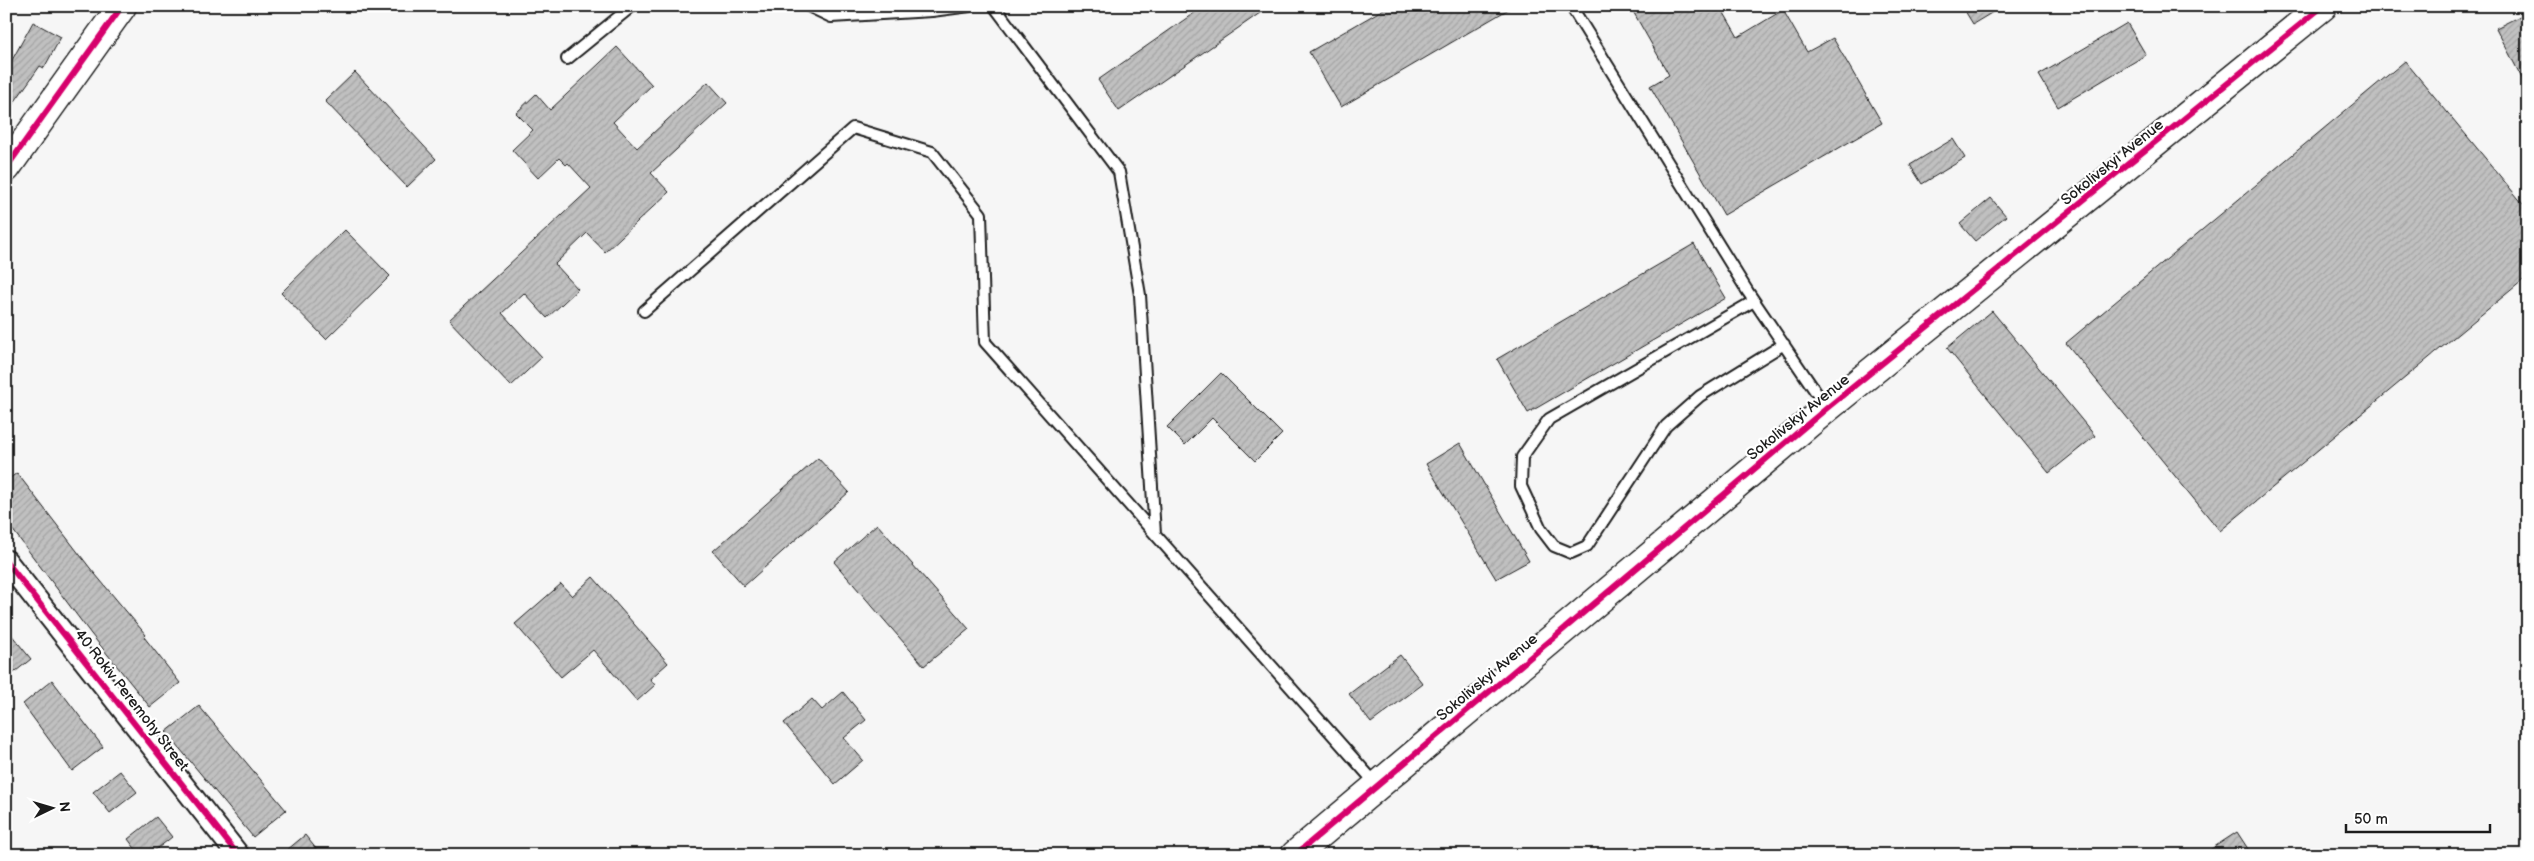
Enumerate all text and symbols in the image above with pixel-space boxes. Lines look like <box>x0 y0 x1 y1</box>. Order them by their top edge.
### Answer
street label: Sokolivskyi Avenue <box>2057 115 2168 210</box>
street label: Sokolivskyi Avenue <box>1743 370 1854 465</box>
street label: 40 Rokiv Peremohy Street <box>70 626 193 775</box>
street label: Sokolivskyi Avenue <box>1433 629 1542 725</box>
north arrow <box>28 784 78 834</box>
text: N <box>56 801 73 813</box>
scale bar <box>2346 801 2490 833</box>
text: 50 m <box>2354 810 2388 829</box>

